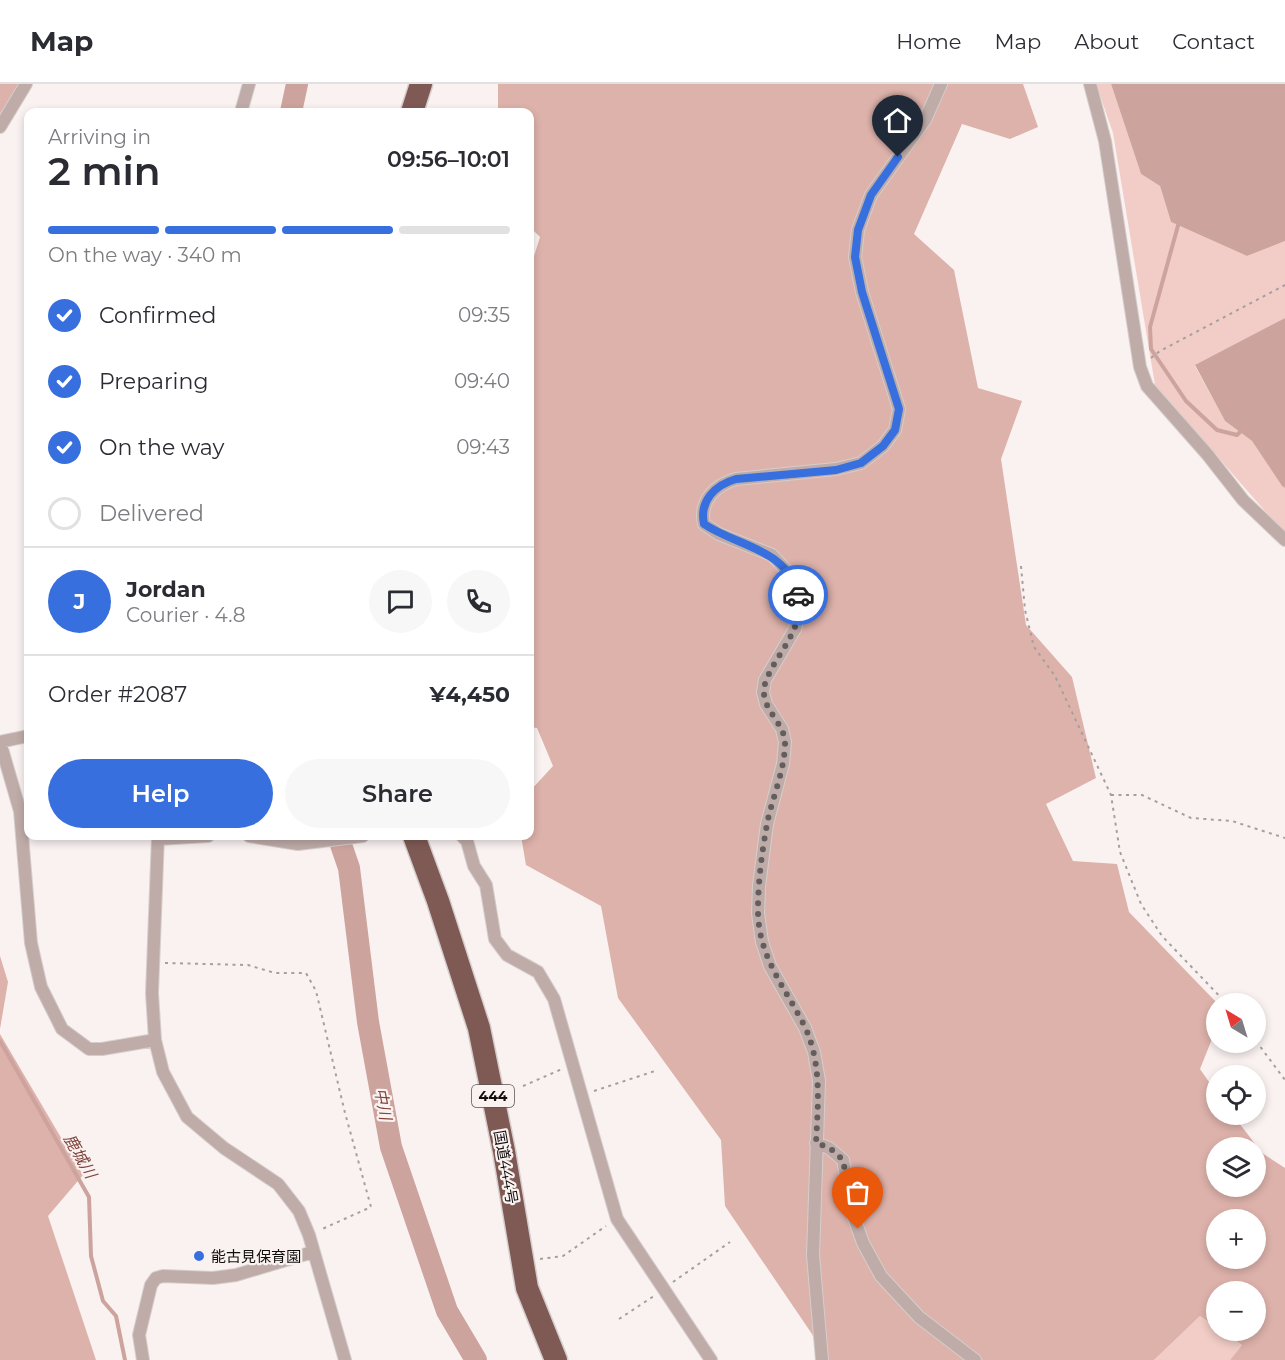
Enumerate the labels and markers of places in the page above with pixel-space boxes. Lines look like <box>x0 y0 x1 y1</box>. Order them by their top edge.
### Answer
pin <box>872 95 923 157</box>
pin <box>832 1167 883 1229</box>
place label: 能古見保育園 <box>211 1247 301 1266</box>
marker: 能古見保育園 <box>192 1249 206 1263</box>

